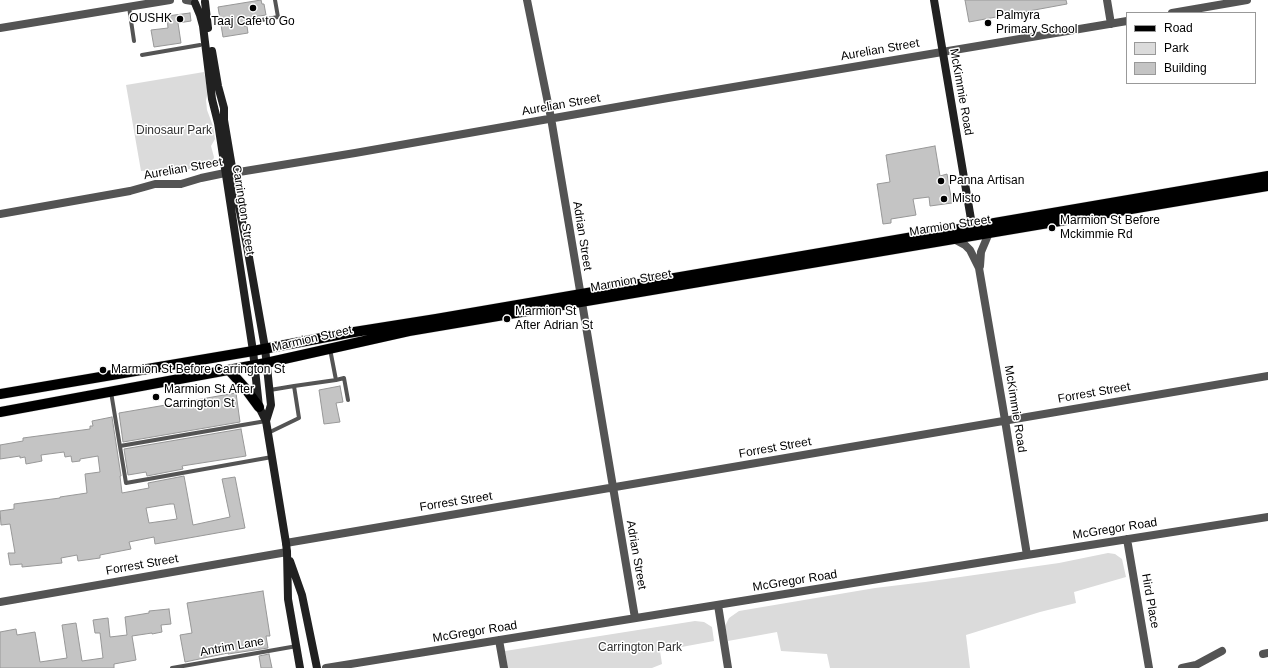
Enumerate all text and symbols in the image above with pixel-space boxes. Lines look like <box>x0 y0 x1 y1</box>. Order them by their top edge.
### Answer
marker: Taaj Cafe to Go <box>248 3 258 13</box>
place label: Palmyra Primary School <box>996 9 1077 37</box>
place label: OUSHK <box>129 12 172 26</box>
legend <box>1126 12 1256 84</box>
marker: OUSHK <box>175 14 185 24</box>
place label: Taaj Cafe to Go <box>211 15 295 29</box>
marker: Palmyra Primary School <box>983 18 993 28</box>
text: Road <box>1164 21 1193 35</box>
street label: Aurelian Street <box>840 36 920 64</box>
text: Park <box>1164 41 1189 55</box>
street label: McKimmie Road <box>946 47 976 137</box>
text: Building <box>1164 61 1207 75</box>
street label: Aurelian Street <box>521 91 601 119</box>
park label: Dinosaur Park <box>136 124 212 138</box>
street label: Aurelian Street <box>143 155 223 183</box>
street label: Carrington Street <box>229 164 257 256</box>
place label: Panna Artisan <box>949 174 1024 188</box>
marker: Panna Artisan <box>936 176 946 186</box>
place label: Misto <box>952 192 981 206</box>
marker: Misto <box>939 194 949 204</box>
street label: Adrian Street <box>569 200 595 272</box>
street label: Marmion Street <box>908 212 992 240</box>
place label: Marmion St Before Mckimmie Rd <box>1060 214 1160 242</box>
marker: Marmion St Before Mckimmie Rd <box>1047 223 1057 233</box>
street label: Marmion Street <box>589 267 673 295</box>
place label: Marmion St After Adrian St <box>515 305 593 333</box>
marker: Marmion St After Adrian St <box>502 314 512 324</box>
street label: Marmion Street <box>270 323 354 355</box>
place label: Marmion St Before Carrington St <box>111 363 285 377</box>
street label: McKimmie Road <box>1001 364 1029 454</box>
marker: Marmion St Before Carrington St <box>98 365 108 375</box>
street label: Forrest Street <box>1057 380 1131 406</box>
place label: Marmion St After Carrington St <box>164 383 254 411</box>
marker: Marmion St After Carrington St <box>151 392 161 402</box>
street label: Forrest Street <box>738 435 812 461</box>
street label: Forrest Street <box>419 489 493 515</box>
street label: McGregor Road <box>1072 515 1158 543</box>
street label: Adrian Street <box>623 519 649 591</box>
street label: Forrest Street <box>105 552 179 578</box>
street label: McGregor Road <box>752 567 838 595</box>
street label: Hird Place <box>1138 572 1162 630</box>
street label: McGregor Road <box>432 618 518 646</box>
street label: Antrim Lane <box>199 634 265 660</box>
park label: Carrington Park <box>598 641 682 655</box>

